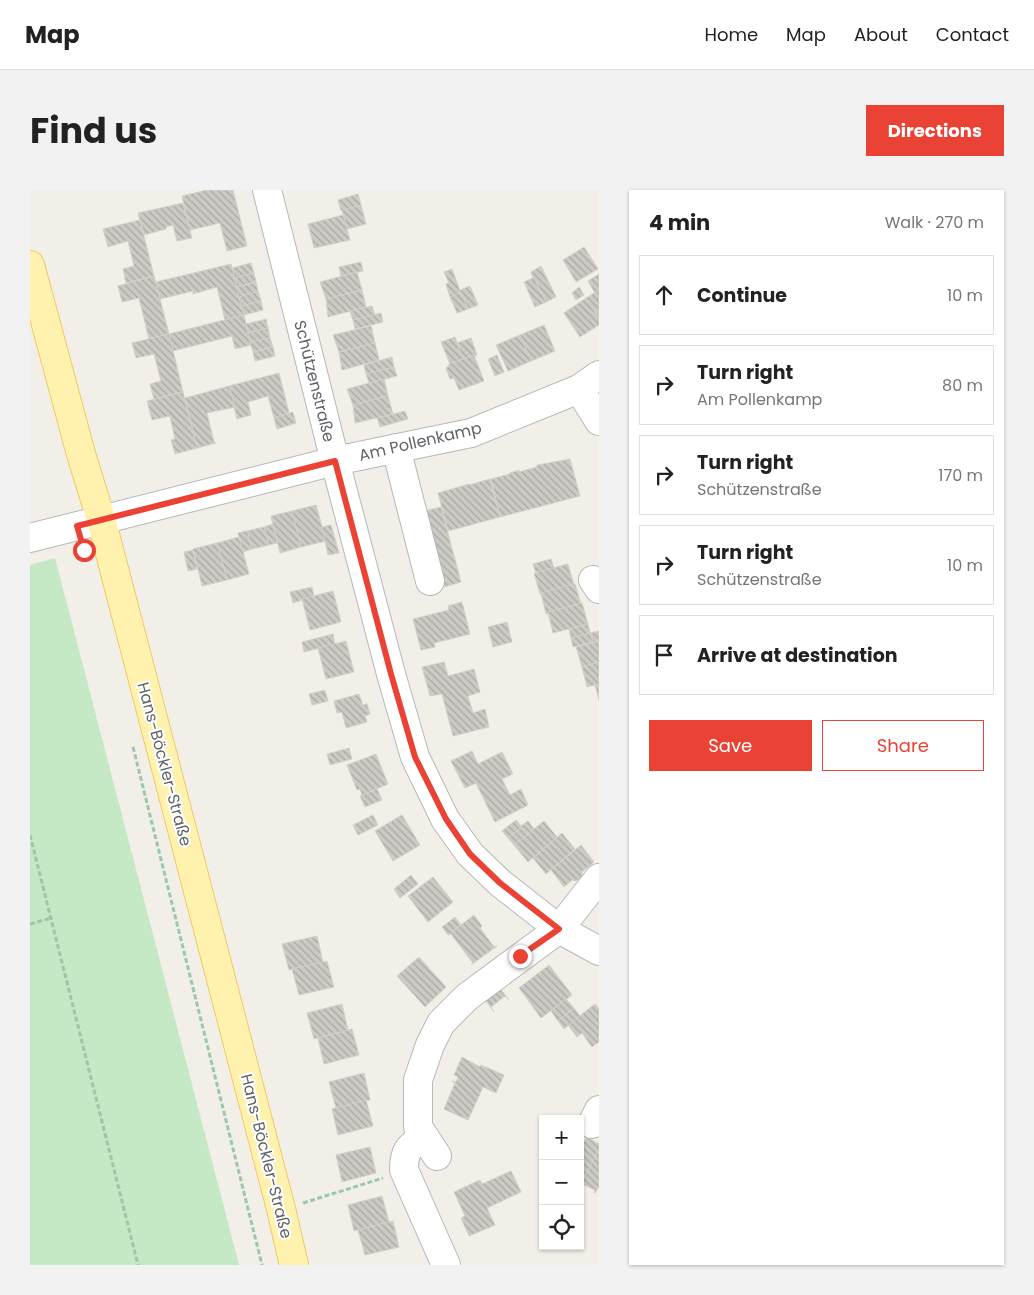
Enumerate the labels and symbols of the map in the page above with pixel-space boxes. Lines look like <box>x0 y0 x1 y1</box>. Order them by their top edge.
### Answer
street label: Schützenstraße <box>288 318 341 444</box>
street label: Am Pollenkamp <box>356 416 484 467</box>
route start <box>73 539 96 562</box>
street label: Hans-Böckler-Straße <box>132 680 197 849</box>
route end <box>509 945 532 968</box>
street label: Hans-Böckler-Straße <box>235 1071 298 1241</box>

